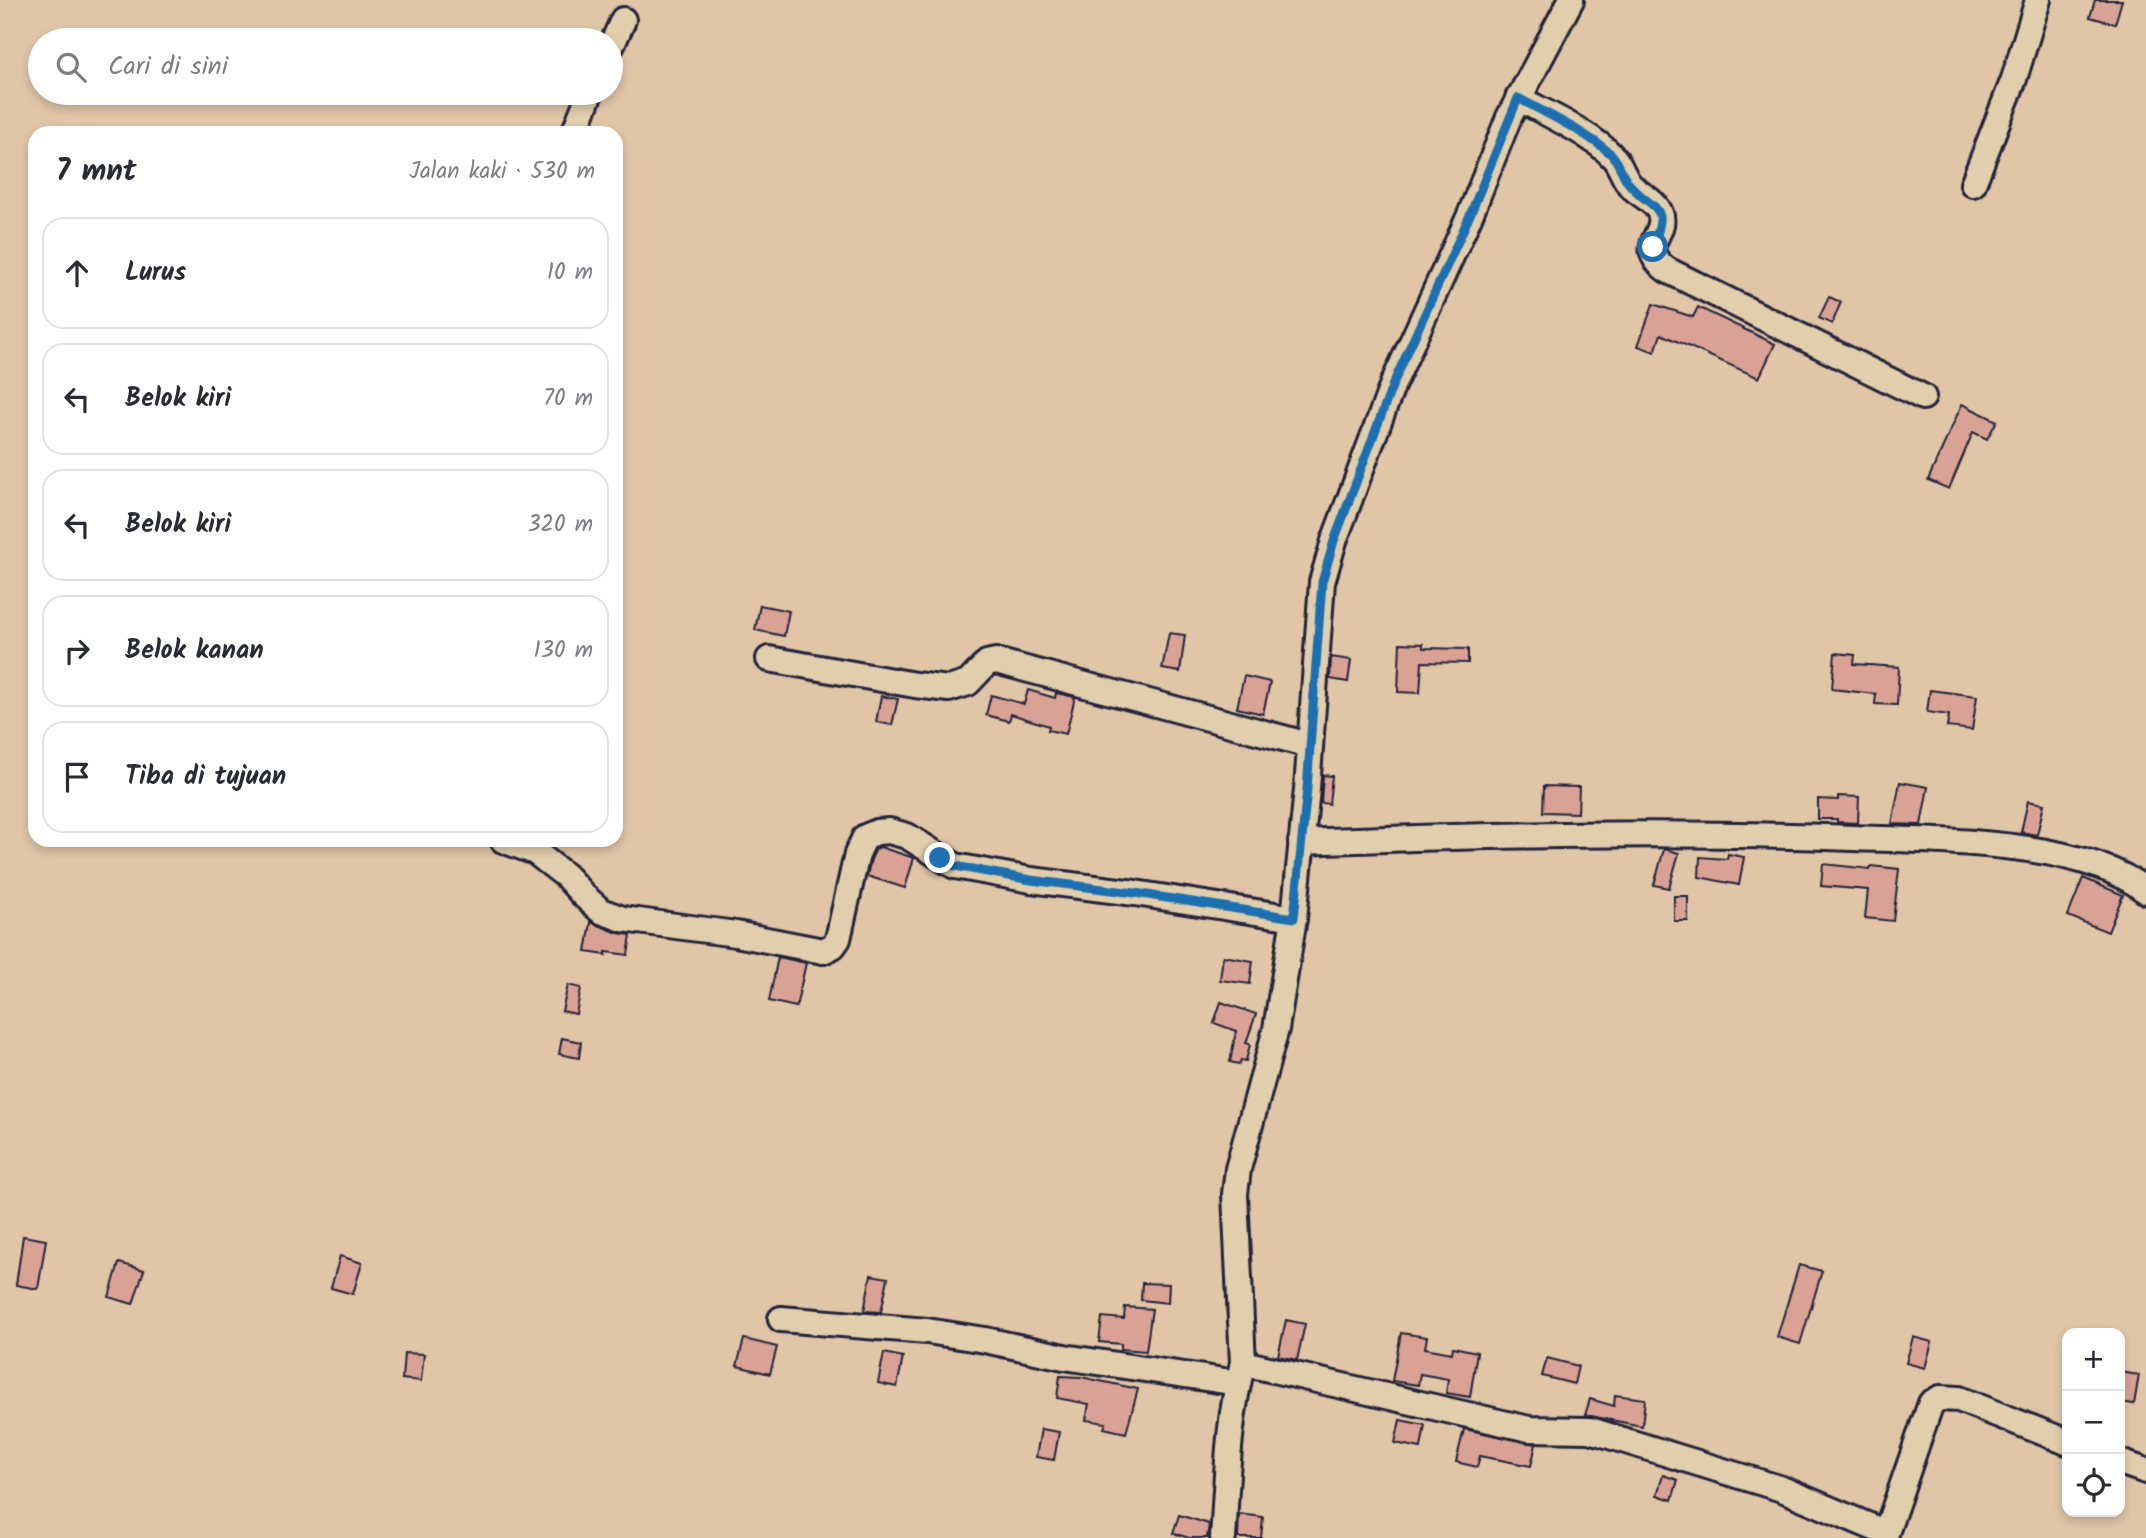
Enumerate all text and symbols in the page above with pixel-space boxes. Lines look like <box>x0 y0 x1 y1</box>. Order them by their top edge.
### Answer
search box <box>28 28 623 105</box>
text: Cari di sini <box>108 46 228 88</box>
icon: search <box>52 48 90 86</box>
text: 7 mnt <box>56 148 136 196</box>
text: Jalan kaki · 530 m <box>409 154 595 190</box>
route start <box>1637 231 1668 262</box>
text: Lurus <box>125 252 186 294</box>
icon: ahead <box>58 254 96 292</box>
text: 10 m <box>547 255 593 291</box>
text: Belok kiri <box>125 378 231 420</box>
icon: left <box>58 380 96 418</box>
text: 70 m <box>543 381 593 417</box>
text: Belok kiri <box>125 504 231 546</box>
icon: left <box>58 506 96 544</box>
text: 320 m <box>527 507 593 543</box>
text: Belok kanan <box>125 630 264 672</box>
icon: right <box>58 632 96 670</box>
text: 130 m <box>534 633 593 669</box>
text: Tiba di tujuan <box>125 756 286 798</box>
icon: arrive <box>58 758 96 796</box>
route end <box>924 842 955 873</box>
map controls <box>2062 1328 2125 1517</box>
button: + <box>2062 1328 2125 1391</box>
button: − <box>2062 1391 2125 1454</box>
button: locate <box>2062 1454 2125 1517</box>

